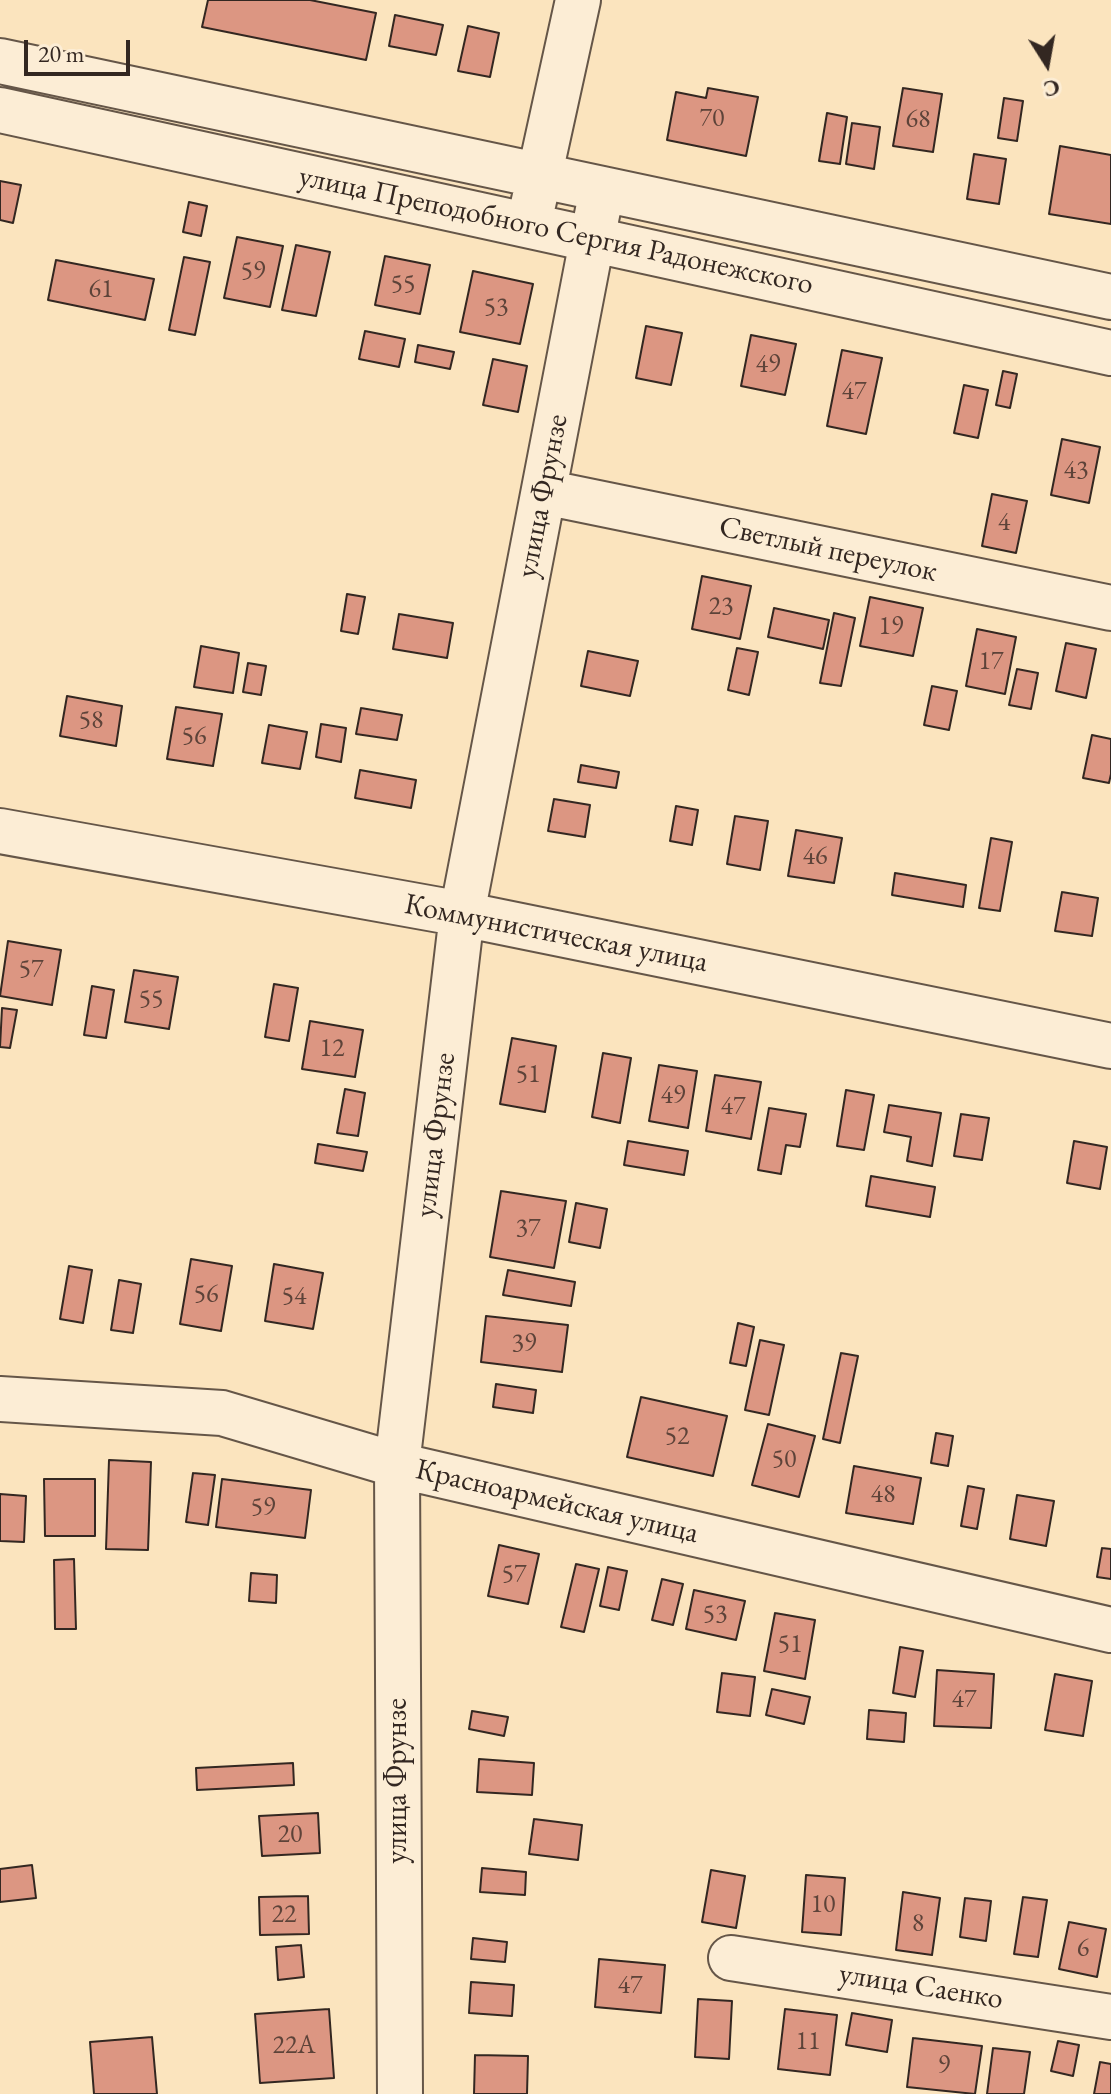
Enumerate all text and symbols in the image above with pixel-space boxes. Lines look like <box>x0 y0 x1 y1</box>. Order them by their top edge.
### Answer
scale bar <box>28 24 134 74</box>
north arrow <box>1007 24 1087 104</box>
text: 20 m <box>38 38 85 69</box>
text: С <box>1041 72 1062 104</box>
house number: 70 <box>700 103 724 135</box>
house number: 68 <box>906 104 930 136</box>
street label: улица Преподобного Сергия Радонежского <box>295 159 817 303</box>
house number: 59 <box>241 256 265 288</box>
house number: 55 <box>391 269 415 301</box>
house number: 61 <box>89 274 113 306</box>
house number: 53 <box>484 292 508 324</box>
house number: 49 <box>756 349 780 381</box>
house number: 47 <box>842 376 866 408</box>
street label: улица Фрунзе <box>510 411 576 581</box>
house number: 43 <box>1064 455 1088 487</box>
house number: 4 <box>998 507 1010 539</box>
street label: Светлый переулок <box>716 509 940 591</box>
house number: 23 <box>709 591 733 623</box>
house number: 19 <box>879 611 903 643</box>
house number: 17 <box>979 646 1003 678</box>
house number: 58 <box>79 705 103 737</box>
house number: 56 <box>182 721 206 753</box>
house number: 46 <box>803 841 827 873</box>
street label: Коммунистическая улица <box>401 887 711 981</box>
house number: 57 <box>19 954 43 986</box>
house number: 55 <box>139 984 163 1016</box>
house number: 12 <box>320 1033 344 1065</box>
street label: улица Фрунзе <box>408 1051 464 1219</box>
house number: 51 <box>516 1059 540 1091</box>
house number: 49 <box>661 1080 685 1112</box>
house number: 47 <box>721 1091 745 1123</box>
house number: 37 <box>516 1213 540 1245</box>
house number: 56 <box>194 1279 218 1311</box>
house number: 54 <box>282 1281 306 1313</box>
house number: 39 <box>512 1328 536 1360</box>
house number: 52 <box>665 1421 689 1453</box>
house number: 50 <box>772 1444 796 1476</box>
street label: Красноармейская улица <box>412 1452 702 1552</box>
house number: 48 <box>871 1479 895 1511</box>
house number: 59 <box>251 1492 275 1524</box>
house number: 57 <box>502 1559 526 1591</box>
house number: 53 <box>703 1599 727 1631</box>
house number: 51 <box>778 1629 802 1661</box>
house number: 47 <box>952 1684 976 1716</box>
street label: улица Фрунзе <box>380 1698 416 1864</box>
house number: 20 <box>278 1819 302 1851</box>
house number: 10 <box>811 1889 835 1921</box>
house number: 22 <box>272 1899 296 1931</box>
house number: 8 <box>912 1908 924 1940</box>
house number: 6 <box>1077 1933 1089 1965</box>
street label: улица Саенко <box>837 1956 1005 2018</box>
house number: 47 <box>618 1970 642 2002</box>
house number: 11 <box>796 2026 820 2058</box>
house number: 22А <box>273 2030 315 2062</box>
house number: 9 <box>938 2050 950 2082</box>

